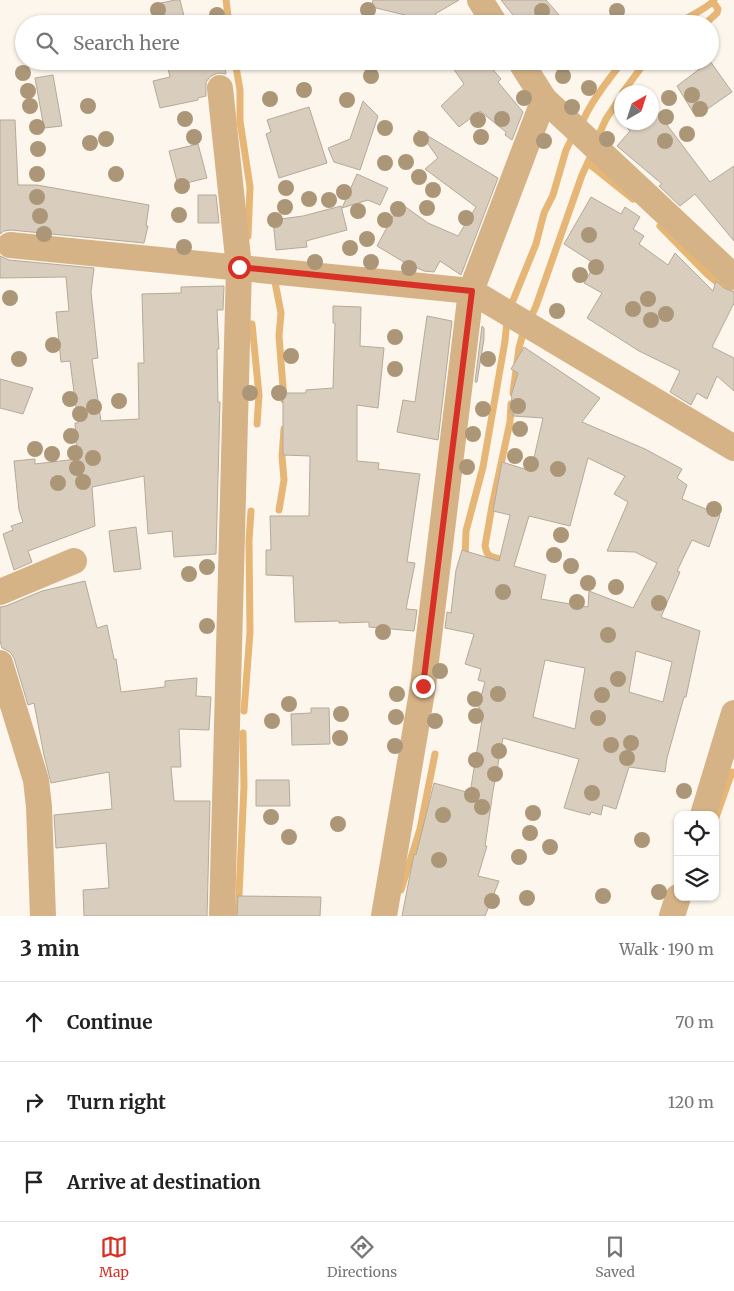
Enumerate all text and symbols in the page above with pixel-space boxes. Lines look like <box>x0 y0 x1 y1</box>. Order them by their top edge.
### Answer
search box <box>15 15 719 70</box>
icon: search <box>33 29 61 57</box>
text: Search here <box>73 31 180 55</box>
north arrow <box>614 85 659 130</box>
route start <box>228 256 251 279</box>
route end <box>412 675 435 698</box>
map controls <box>674 811 719 901</box>
button: locate <box>674 811 719 856</box>
button: layers <box>674 856 719 901</box>
text: 3 min <box>20 935 79 962</box>
text: Walk · 190 m <box>619 939 714 959</box>
icon: ahead <box>20 1008 48 1036</box>
text: Continue <box>67 1010 153 1034</box>
text: 70 m <box>675 1012 714 1032</box>
icon: right <box>20 1088 48 1116</box>
text: Turn right <box>67 1090 166 1114</box>
text: 120 m <box>668 1092 714 1112</box>
icon: arrive <box>20 1168 48 1196</box>
text: Arrive at destination <box>67 1170 261 1194</box>
tab: Map <box>99 1233 129 1281</box>
tab: Directions <box>327 1233 397 1281</box>
tab: Saved <box>595 1233 635 1281</box>

